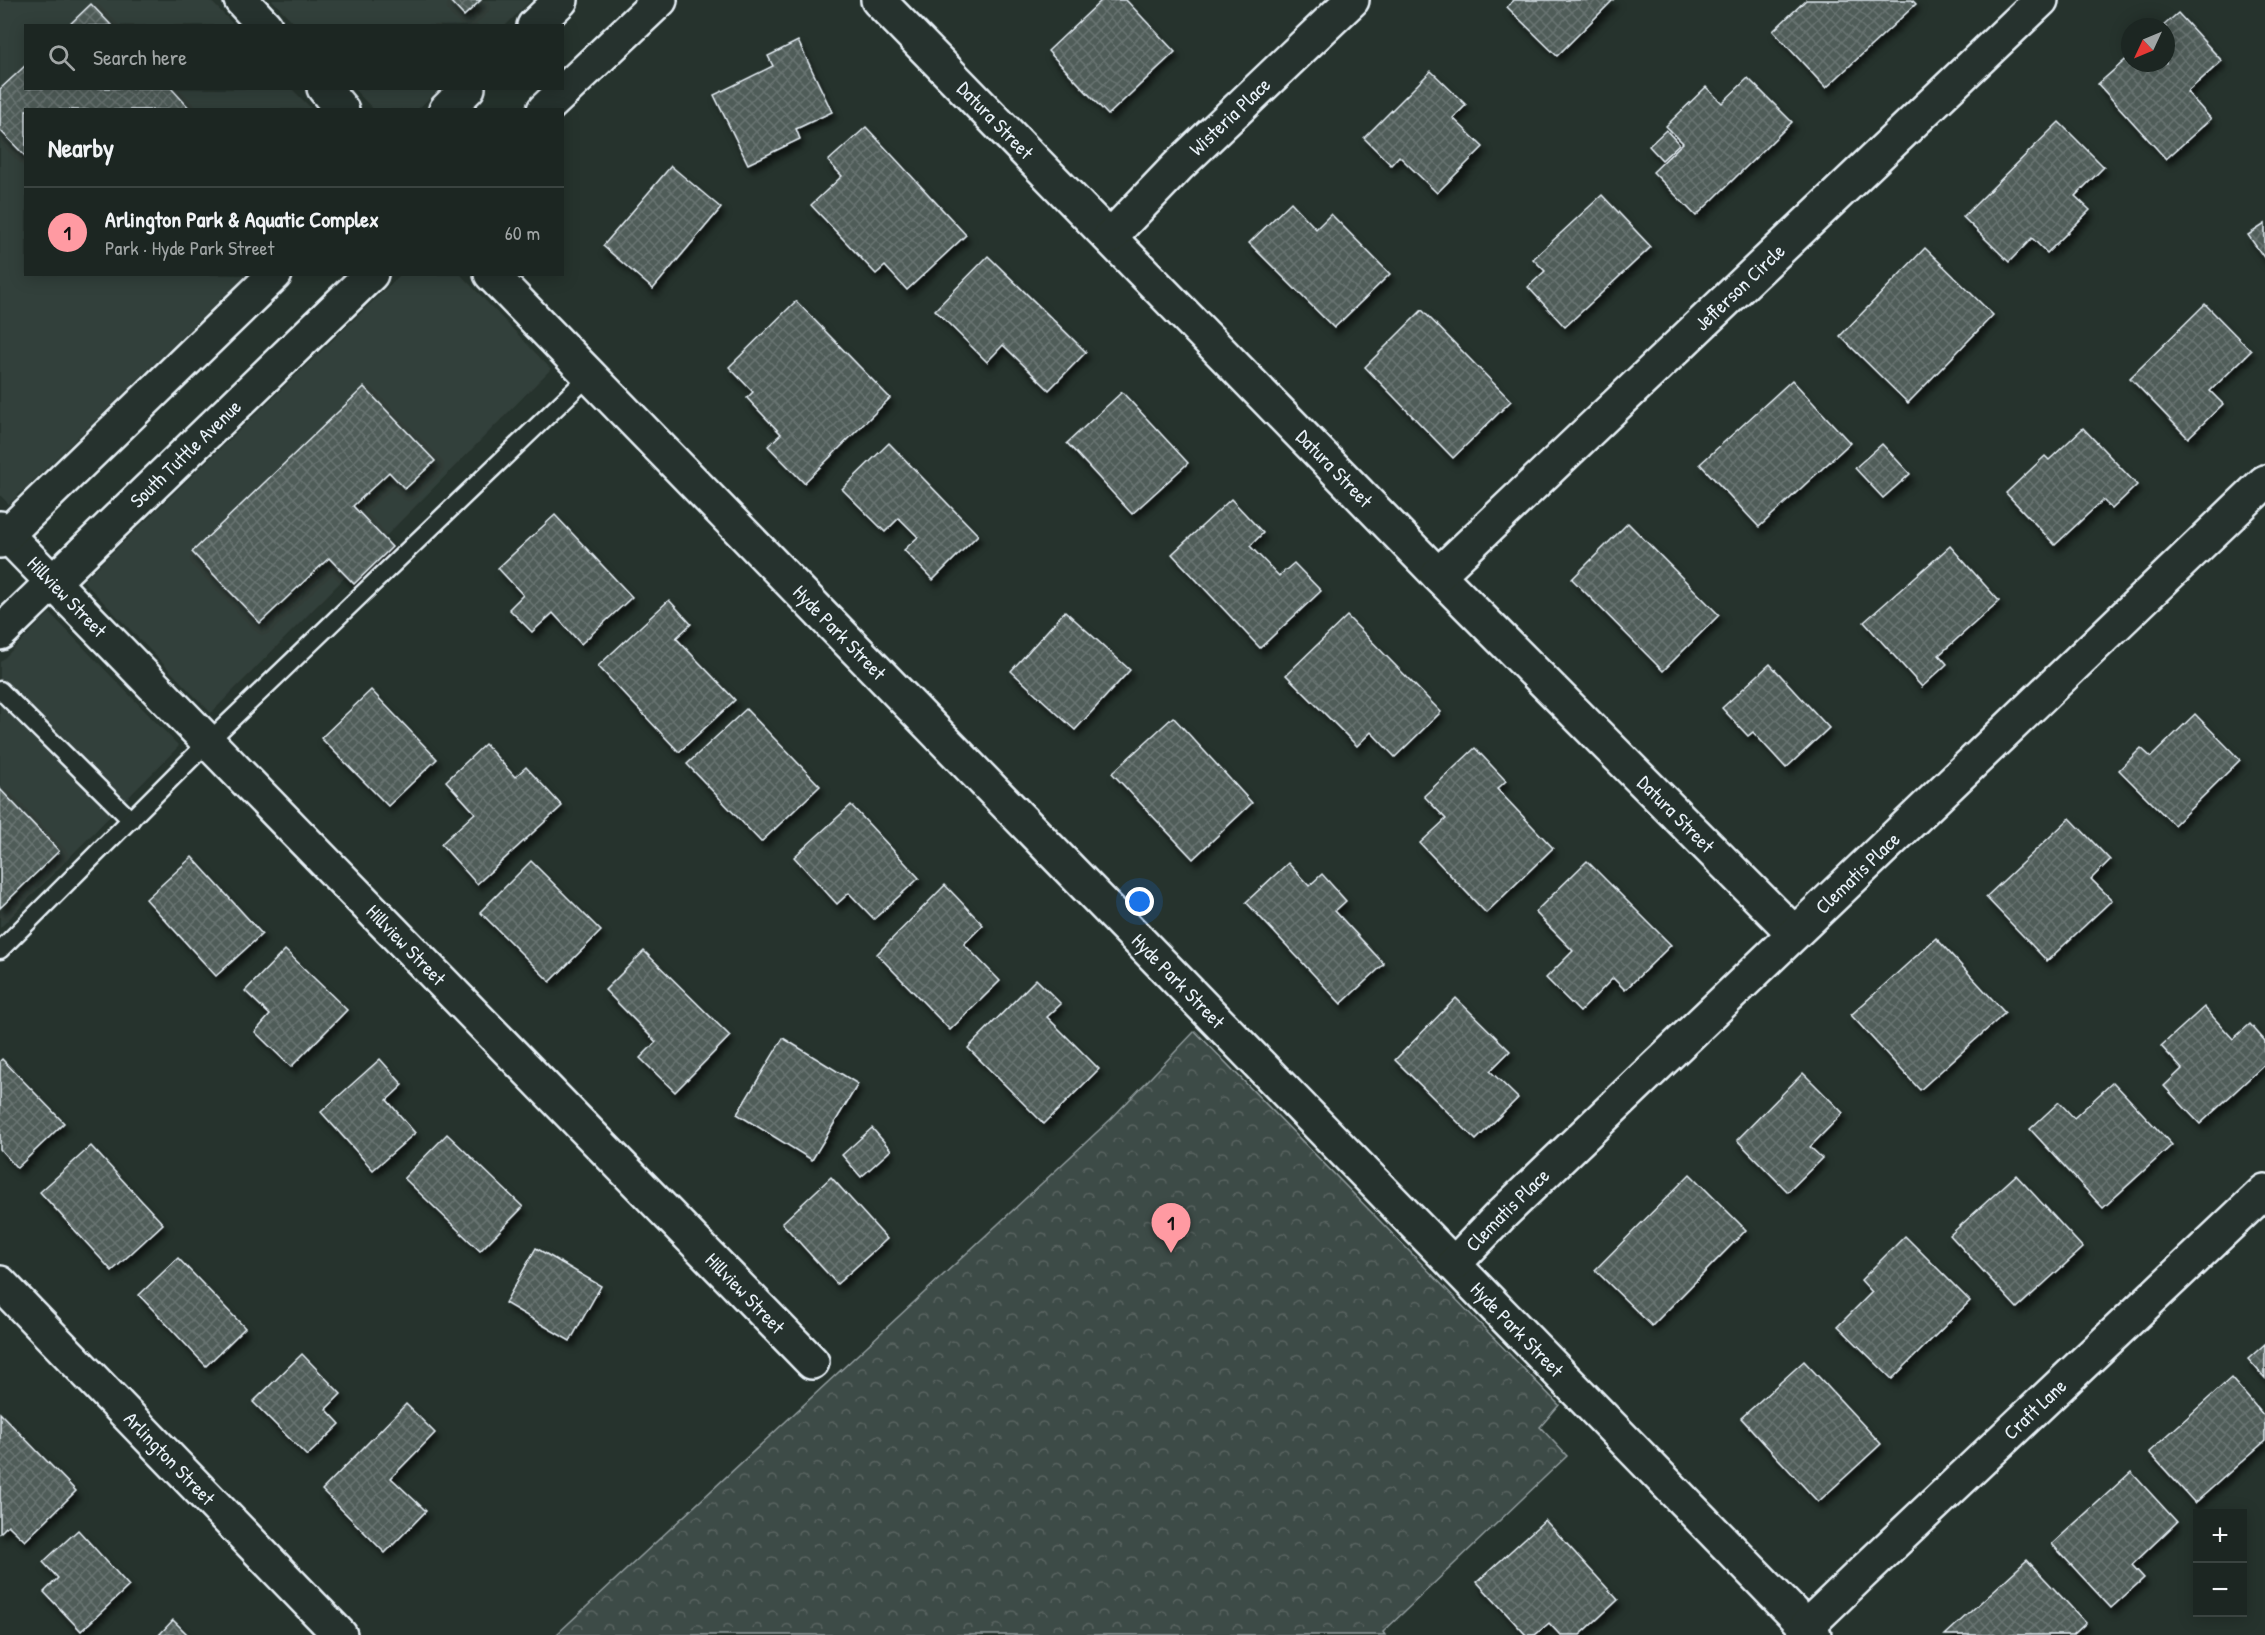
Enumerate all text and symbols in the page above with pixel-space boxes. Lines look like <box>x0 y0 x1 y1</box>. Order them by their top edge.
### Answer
north arrow <box>2121 18 2175 72</box>
search box <box>24 24 564 90</box>
icon: search <box>45 41 78 74</box>
text: Search here <box>93 42 187 72</box>
street label: Wisteria Place <box>1183 71 1276 161</box>
street label: Datura Street <box>951 75 1041 166</box>
text: Nearby <box>48 130 114 165</box>
text: Arlington Park & Aquatic Complex <box>105 204 379 234</box>
text: 1 <box>64 219 71 246</box>
text: 60 m <box>505 219 540 246</box>
text: Park · Hyde Park Street <box>105 234 274 261</box>
street label: Jefferson Circle <box>1688 237 1790 336</box>
street label: South Tuttle Avenue <box>124 393 247 513</box>
street label: Datura Street <box>1290 423 1380 514</box>
street label: Hillview Street <box>22 550 114 644</box>
street label: Hyde Park Street <box>787 579 893 686</box>
street label: Datura Street <box>1632 769 1721 859</box>
street label: Clematis Place <box>1809 825 1906 920</box>
your location <box>1125 887 1154 916</box>
street label: Hillview Street <box>361 898 453 992</box>
street label: Hyde Park Street <box>1126 927 1232 1035</box>
street label: Clematis Place <box>1459 1162 1555 1257</box>
pin: 1 <box>1152 1204 1190 1253</box>
street label: Hillview Street <box>700 1246 792 1340</box>
street label: Hyde Park Street <box>1465 1276 1571 1383</box>
street label: Craft Lane <box>1997 1372 2072 1445</box>
street label: Arlington Street <box>118 1405 222 1512</box>
map controls <box>2193 1509 2247 1617</box>
button: + <box>2193 1509 2247 1563</box>
button: − <box>2193 1563 2247 1617</box>

